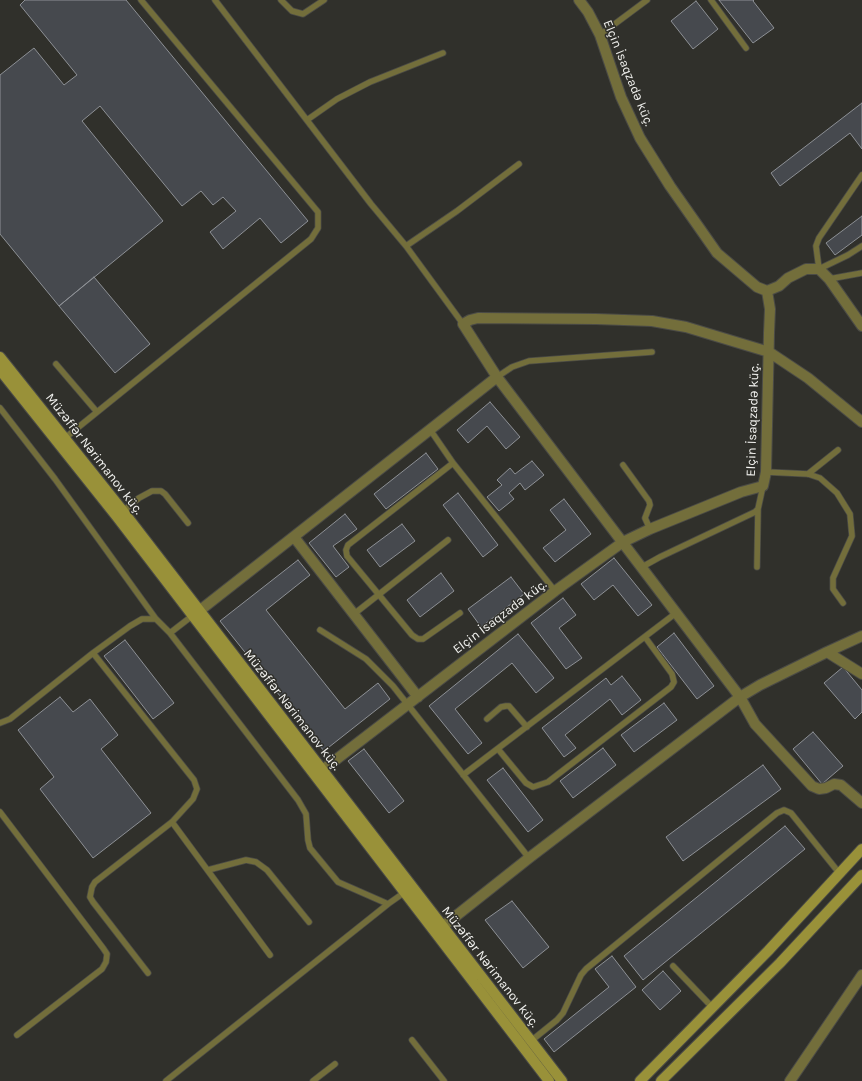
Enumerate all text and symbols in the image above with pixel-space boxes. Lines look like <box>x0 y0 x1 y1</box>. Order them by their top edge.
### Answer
street label: Elçin İsaqzadə küç. <box>600 18 656 128</box>
street label: Elçin İsaqzadə küç. <box>743 363 763 477</box>
street label: Müzəffər Nərimanov küç. <box>42 390 146 518</box>
street label: Elçin İsaqzadə küç. <box>450 577 550 657</box>
street label: Müzəffər Nərimanov küç. <box>240 646 344 774</box>
street label: Müzəffər Nərimanov küç. <box>438 903 542 1031</box>

